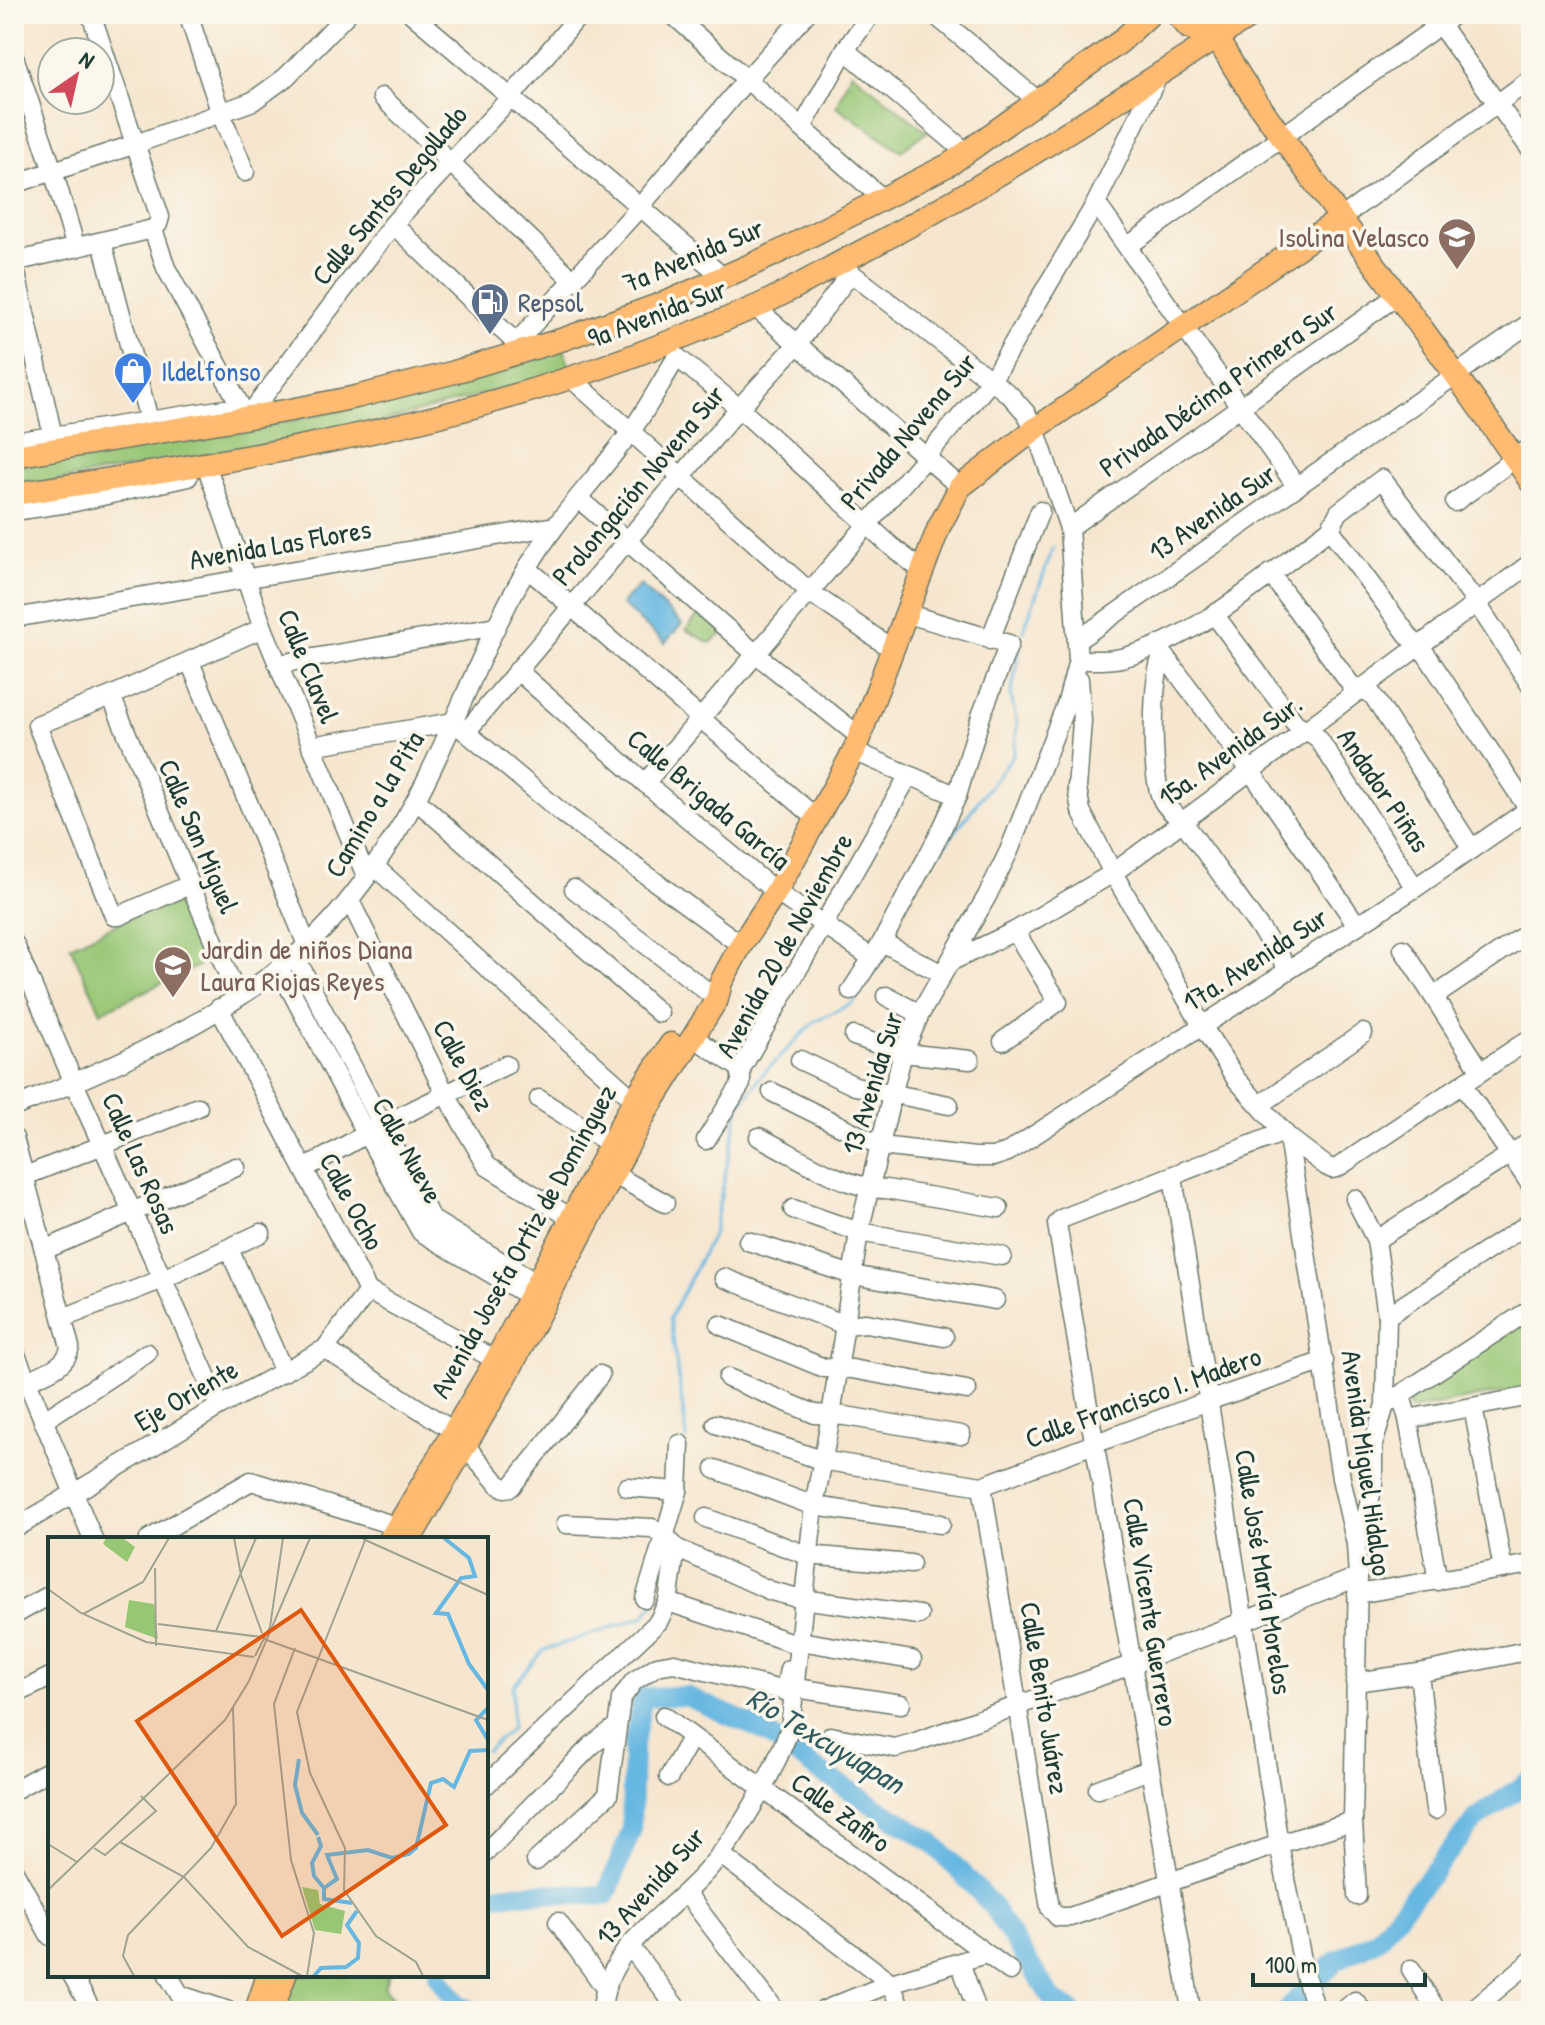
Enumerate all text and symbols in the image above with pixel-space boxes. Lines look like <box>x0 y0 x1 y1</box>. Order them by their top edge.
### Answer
north arrow <box>36 36 116 116</box>
text: N <box>74 44 101 75</box>
street label: Calle Santos Degollado <box>302 97 476 293</box>
street label: 7a Avenida Sur <box>617 208 769 302</box>
school or university icon: Isolina Velasco <box>1436 216 1478 271</box>
place label: Isolina Velasco <box>1278 218 1429 256</box>
street label: 9a Avenida Sur <box>582 269 732 357</box>
fuel station icon: Repsol <box>469 281 511 336</box>
place label: Repsol <box>518 283 584 321</box>
street label: Privada Décima Primera Sur <box>1091 292 1345 486</box>
street label: Privada Novena Sur <box>831 344 985 518</box>
shop icon: Ildelfonso <box>112 350 154 405</box>
place label: Ildelfonso <box>161 352 261 390</box>
street label: Prolongación Novena Sur <box>543 376 733 593</box>
street label: 13 Avenida Sur <box>1141 454 1283 570</box>
street label: Avenida Las Flores <box>186 509 374 579</box>
street label: Calle Clavel <box>269 603 349 729</box>
street label: 15a. Avenida Sur. <box>1150 685 1310 815</box>
street label: Calle Brigada García <box>619 719 799 879</box>
street label: Andador Piñas <box>1329 721 1439 859</box>
street label: Camino a la Pita <box>315 724 433 884</box>
street label: Calle San Miguel <box>149 753 249 919</box>
street label: Avenida 20 de Noviembre <box>706 826 862 1064</box>
street label: 17a. Avenida Sur <box>1175 898 1335 1020</box>
place label: Jardin de niños Diana Laura Riojas Reyes <box>201 930 412 1000</box>
school or university icon: Jardin de niños Diana Laura Riojas Reyes <box>152 944 194 999</box>
street label: 13 Avenida Sur <box>832 1007 912 1159</box>
street label: Calle Diez <box>424 1013 504 1117</box>
street label: Avenida Josefa Ortiz de Domínguez <box>421 1077 625 1405</box>
street label: Calle Las Rosas <box>93 1086 189 1240</box>
street label: Calle Nueve <box>363 1090 453 1210</box>
street label: Calle Ocho <box>310 1146 394 1256</box>
street label: Calle Francisco I. Madero <box>1020 1337 1266 1457</box>
street label: Avenida Miguel Hidalgo <box>1332 1348 1402 1578</box>
street label: Eje Oriente <box>127 1350 245 1440</box>
street label: Calle José María Morelos <box>1226 1447 1302 1697</box>
street label: Calle Vicente Guerrero <box>1114 1495 1188 1729</box>
inset map <box>48 1537 488 1977</box>
street label: Calle Benito Juárez <box>1011 1599 1079 1797</box>
water label: Río Texcuyuapan <box>739 1677 914 1805</box>
street label: Calle Zafiro <box>784 1763 898 1861</box>
street label: 13 Avenida Sur <box>587 1818 714 1953</box>
scale bar <box>1253 1937 1425 1987</box>
text: 100 m <box>1265 1948 1317 1980</box>

